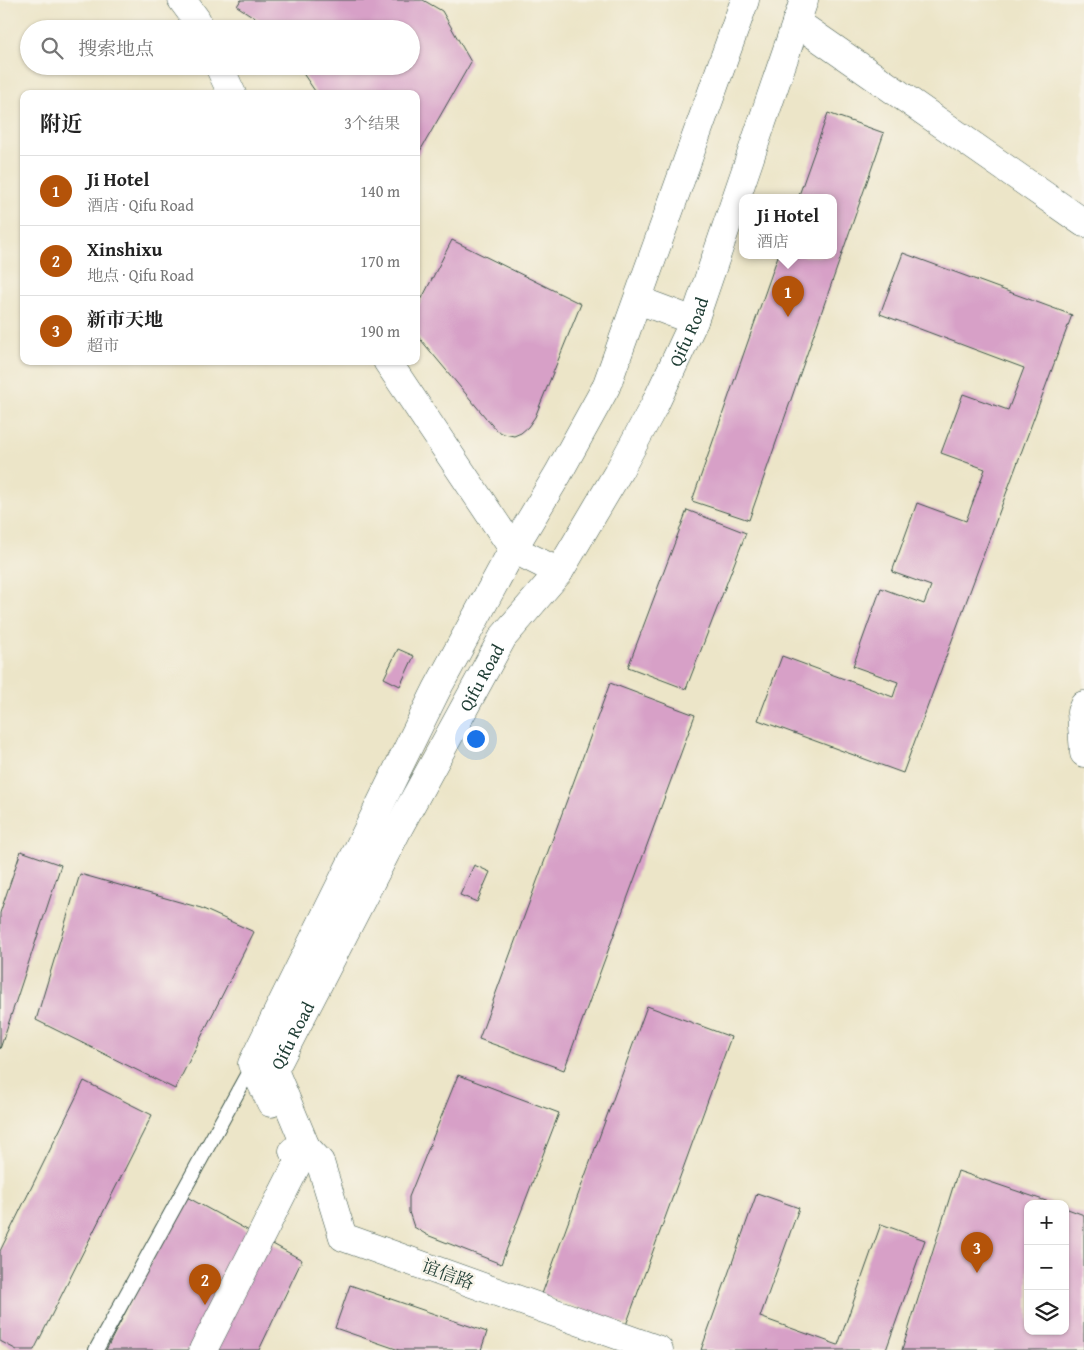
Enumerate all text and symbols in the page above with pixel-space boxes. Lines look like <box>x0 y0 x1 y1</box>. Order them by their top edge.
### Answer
search box <box>20 20 420 75</box>
icon: search <box>38 34 66 62</box>
text: 搜索地点 <box>78 34 154 62</box>
text: 附近 <box>40 108 82 139</box>
text: 3个结果 <box>344 111 400 135</box>
text: Ji Hotel <box>87 165 149 193</box>
text: 1 <box>52 179 60 203</box>
text: 140 m <box>360 179 400 203</box>
text: 酒店 · Qifu Road <box>87 193 194 217</box>
popup <box>739 194 837 259</box>
text: Ji Hotel <box>757 201 819 229</box>
text: 酒店 <box>757 229 789 253</box>
text: Xinshixu <box>87 235 162 263</box>
text: 2 <box>52 249 60 273</box>
text: 170 m <box>360 249 400 273</box>
text: 地点 · Qifu Road <box>87 263 194 287</box>
pin: 1 <box>772 276 804 317</box>
street label: Qifu Road <box>661 293 715 371</box>
text: 新市天地 <box>87 305 163 333</box>
text: 3 <box>52 319 60 343</box>
text: 190 m <box>360 319 400 343</box>
text: 超市 <box>87 333 119 357</box>
street label: Qifu Road <box>452 638 511 716</box>
your location <box>463 726 489 752</box>
street label: Qifu Road <box>263 996 321 1074</box>
map controls <box>1024 1200 1069 1335</box>
button: + <box>1024 1200 1069 1245</box>
pin: 3 <box>961 1232 993 1273</box>
button: − <box>1024 1245 1069 1290</box>
street label: 谊信路 <box>418 1252 478 1296</box>
pin: 2 <box>189 1264 221 1305</box>
button: layers <box>1024 1290 1069 1335</box>

